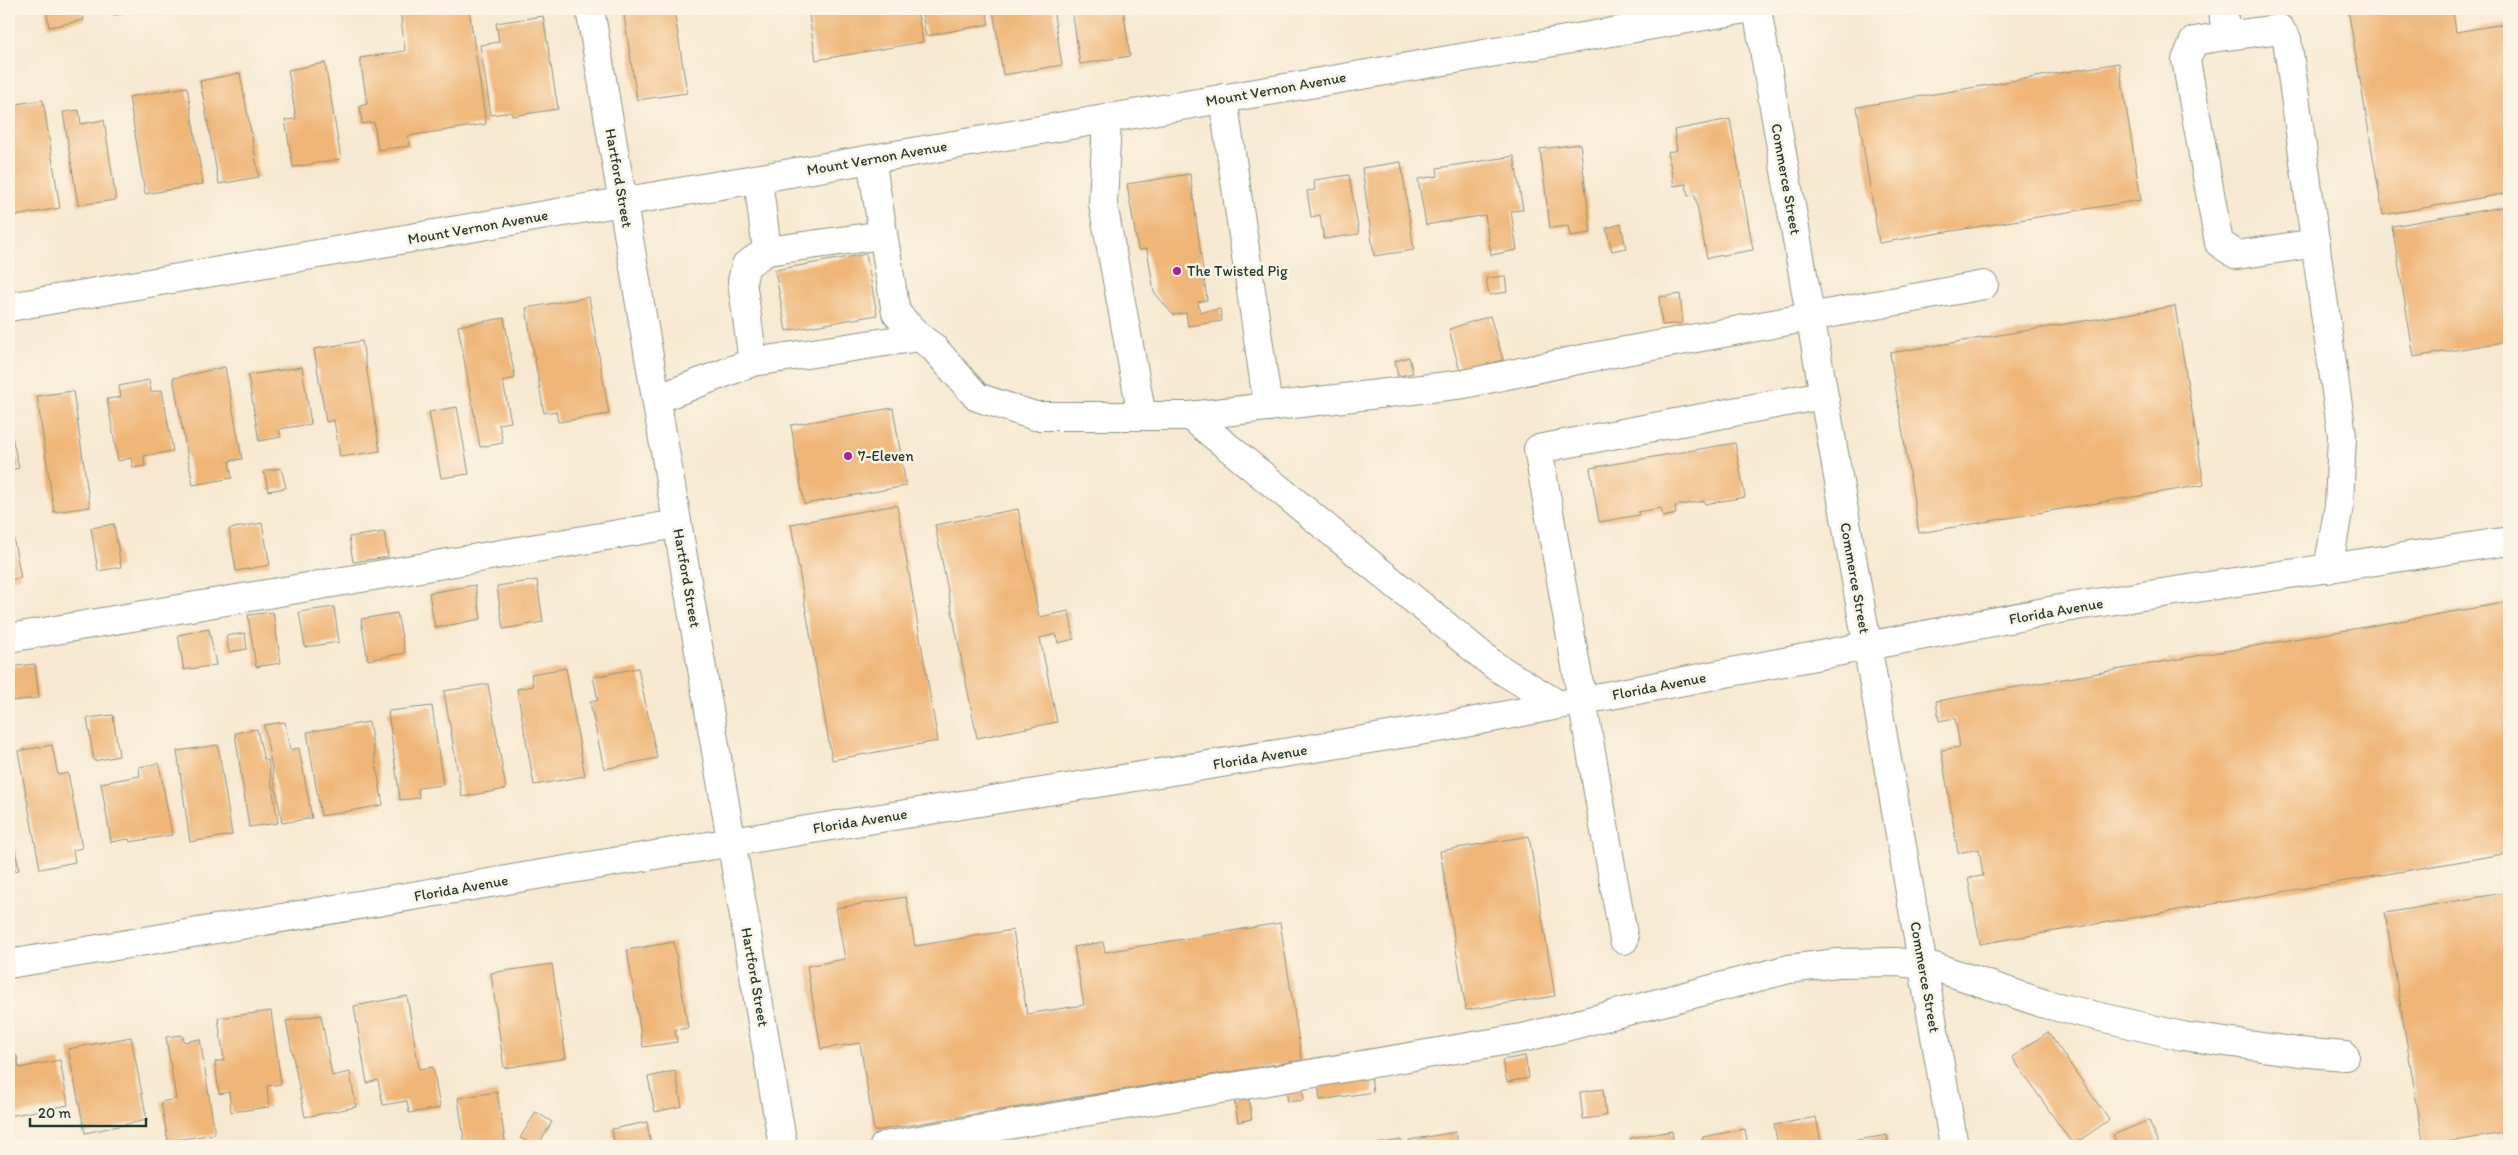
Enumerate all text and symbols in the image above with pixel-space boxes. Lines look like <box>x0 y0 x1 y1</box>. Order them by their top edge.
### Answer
street label: Mount Vernon Avenue <box>1204 68 1348 110</box>
street label: Commerce Street <box>1767 122 1805 236</box>
street label: Hartford Street <box>601 127 637 229</box>
street label: Mount Vernon Avenue <box>805 137 949 179</box>
street label: Mount Vernon Avenue <box>406 206 550 248</box>
place label: The Twisted Pig <box>1187 262 1288 280</box>
marker: The Twisted Pig <box>1171 265 1183 277</box>
place label: 7-Eleven <box>858 447 914 465</box>
marker: 7-Eleven <box>842 450 854 462</box>
street label: Commerce Street <box>1836 521 1874 635</box>
street label: Hartford Street <box>669 527 705 629</box>
street label: Florida Avenue <box>2007 594 2105 628</box>
street label: Florida Avenue <box>1610 668 1708 704</box>
street label: Florida Avenue <box>1212 741 1308 773</box>
street label: Florida Avenue <box>812 805 908 837</box>
street label: Florida Avenue <box>412 871 510 905</box>
street label: Commerce Street <box>1906 920 1944 1034</box>
street label: Hartford Street <box>737 926 773 1028</box>
scale bar <box>30 1095 146 1127</box>
text: 20 m <box>38 1104 72 1122</box>

